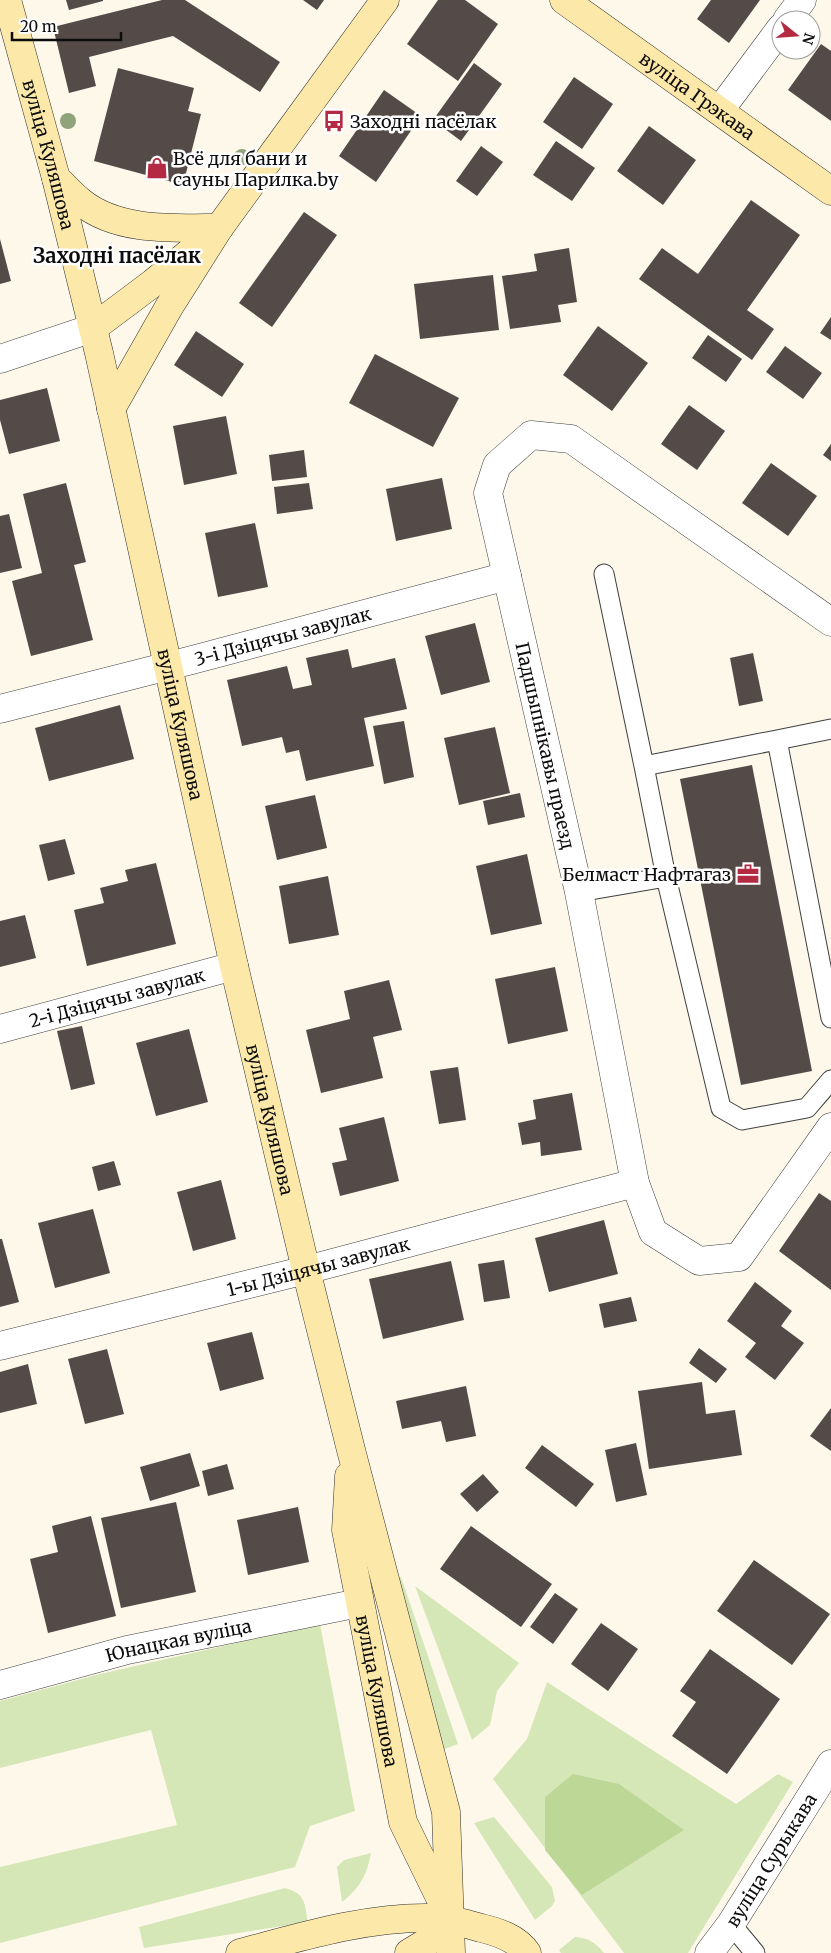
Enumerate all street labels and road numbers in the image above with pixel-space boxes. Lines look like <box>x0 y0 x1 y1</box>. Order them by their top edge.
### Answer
street label: вуліца Грэкава <box>635 46 760 145</box>
street label: вуліца Куляшова <box>18 77 80 232</box>
street label: 3-і Дзіцячы завулак <box>192 601 374 670</box>
street label: Падшыпнікавы праезд <box>511 640 580 851</box>
street label: вуліца Куляшова <box>153 646 209 803</box>
street label: 2-і Дзіцячы завулак <box>26 963 208 1032</box>
street label: вуліца Куляшова <box>241 1041 299 1197</box>
street label: 1-ы Дзіцячы завулак <box>224 1231 413 1301</box>
street label: вуліца Куляшова <box>351 1613 404 1769</box>
street label: Юнацкая вуліца <box>103 1614 254 1667</box>
street label: вуліца Сурыкава <box>721 1788 822 1931</box>

